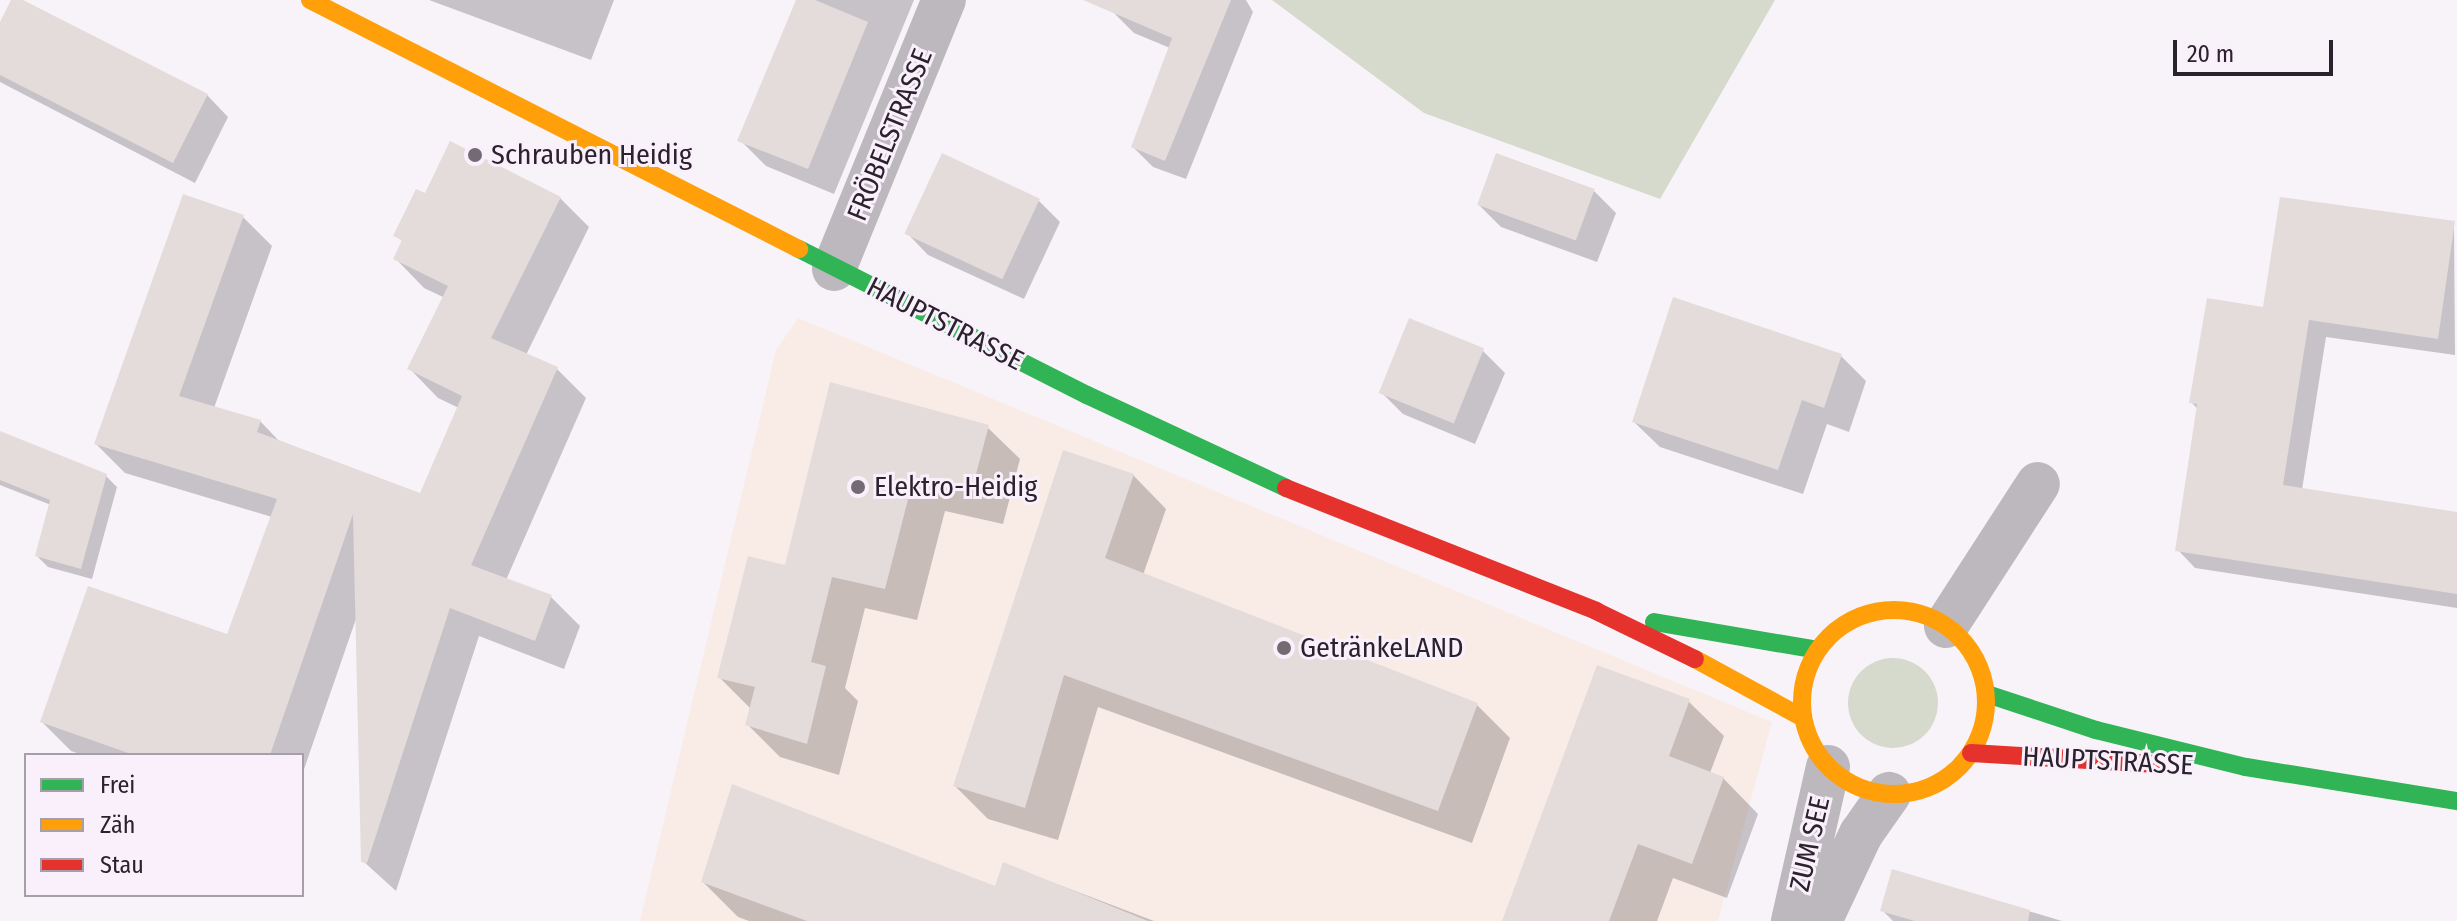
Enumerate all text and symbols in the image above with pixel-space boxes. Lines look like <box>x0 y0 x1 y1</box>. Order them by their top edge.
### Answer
scale bar <box>2177 24 2337 74</box>
text: 20 m <box>2187 40 2234 68</box>
street label: FRÖBELSTRASSE <box>840 44 940 226</box>
place label: Schrauben Heidig <box>491 138 692 172</box>
marker: Schrauben Heidig <box>466 146 484 164</box>
street label: HAUPTSTRASSE <box>861 270 1029 378</box>
place label: Elektro-Heidig <box>874 470 1037 504</box>
marker: Elektro-Heidig <box>849 478 867 496</box>
place label: GetränkeLAND <box>1300 631 1463 665</box>
marker: GetränkeLAND <box>1275 639 1293 657</box>
street label: HAUPTSTRASSE <box>2022 740 2194 782</box>
legend <box>24 753 304 897</box>
text: Frei <box>100 771 135 799</box>
street label: ZUM SEE <box>1783 793 1837 895</box>
text: Zäh <box>100 811 135 839</box>
text: Stau <box>100 851 144 879</box>

